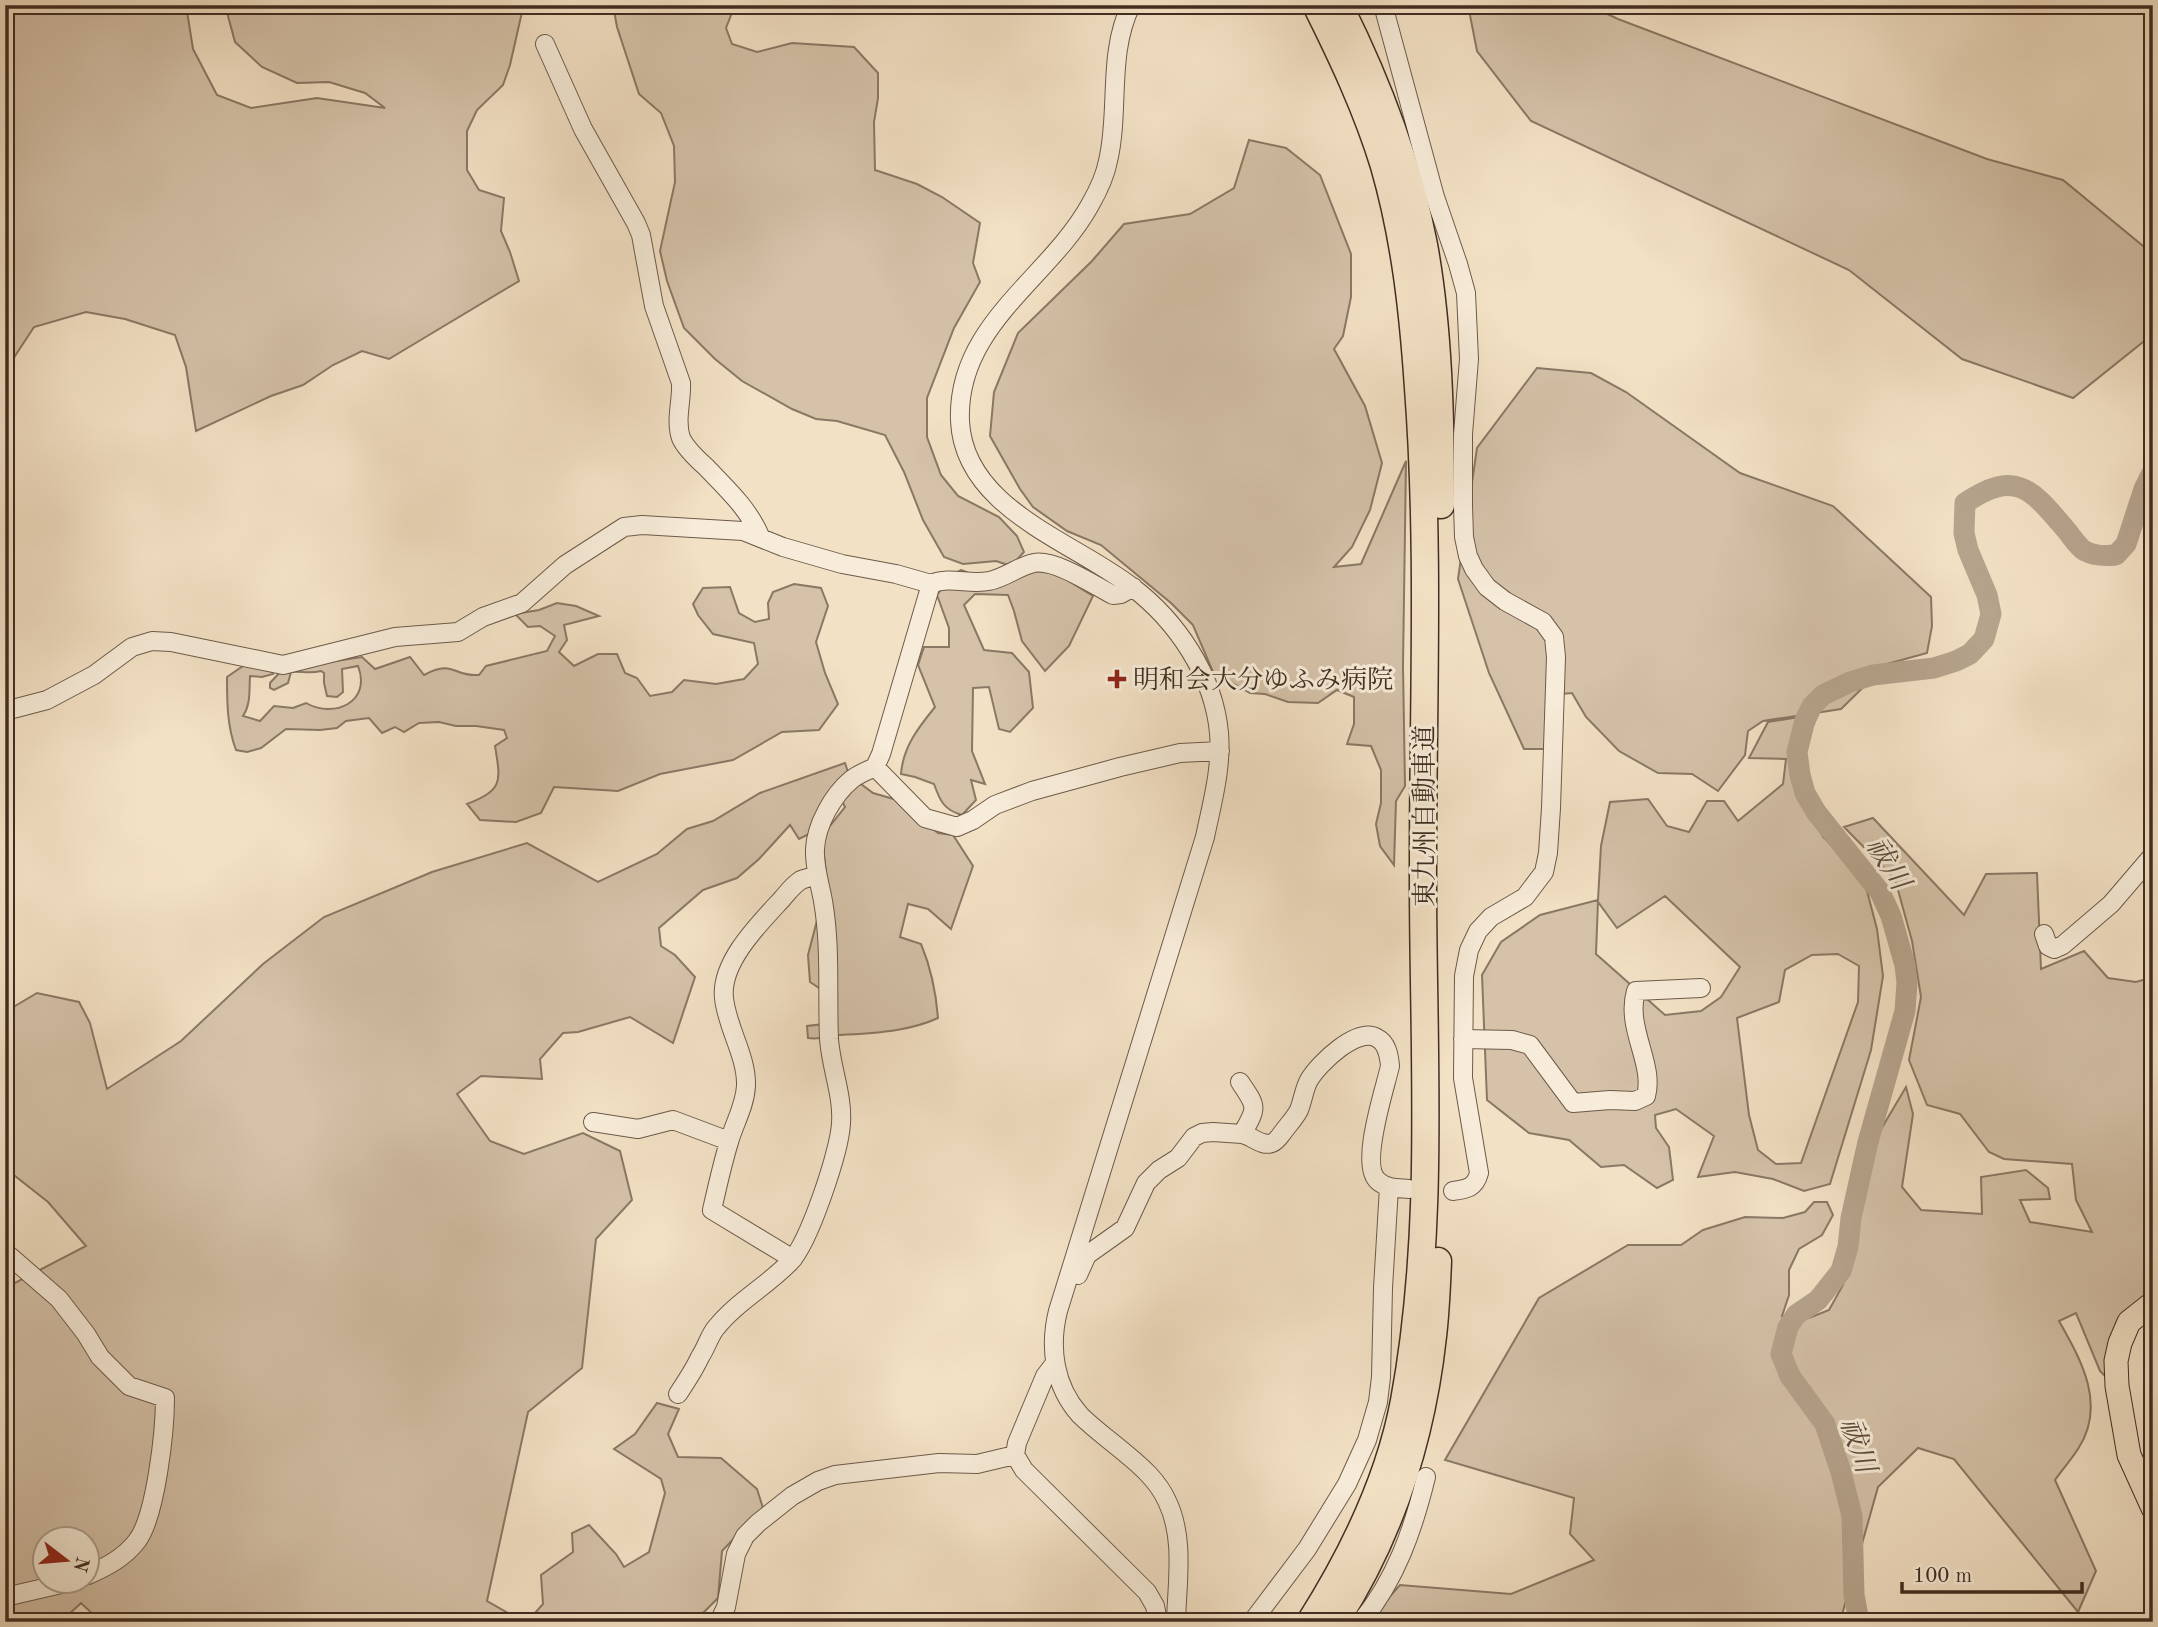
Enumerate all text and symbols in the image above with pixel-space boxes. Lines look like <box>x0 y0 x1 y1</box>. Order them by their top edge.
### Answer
place label: 明和会大分ゆふみ病院 <box>1133 666 1393 694</box>
marker: 明和会大分ゆふみ病院 <box>1107 669 1127 689</box>
street label: 東九州自動車道 <box>1411 725 1439 907</box>
water label: 祓川 <box>1860 832 1917 898</box>
water label: 祓川 <box>1834 1414 1882 1480</box>
north arrow <box>32 1526 102 1596</box>
scale bar <box>1902 1550 2083 1594</box>
text: N <box>69 1554 91 1574</box>
text: 100 m <box>1913 1566 1972 1587</box>

